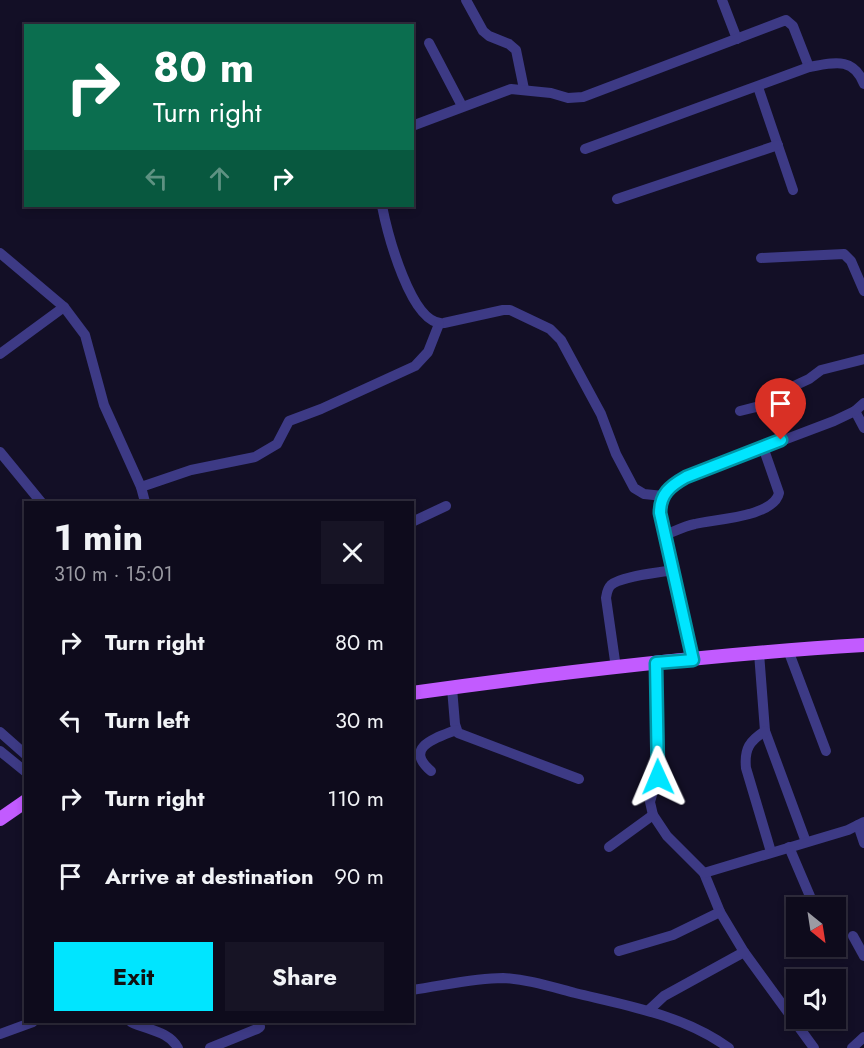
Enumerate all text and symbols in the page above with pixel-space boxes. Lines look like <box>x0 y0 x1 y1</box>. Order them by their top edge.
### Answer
text: 80 m <box>153 37 254 98</box>
icon: right <box>54 48 132 126</box>
text: Turn right <box>153 93 261 132</box>
icon: left <box>140 162 173 195</box>
icon: ahead <box>203 162 236 195</box>
icon: right <box>266 162 299 195</box>
pin <box>755 378 806 440</box>
icon: arrive <box>764 387 797 420</box>
text: 1 min <box>54 511 143 563</box>
button: close <box>321 521 384 584</box>
text: 310 m · 15:01 <box>54 560 173 589</box>
icon: right <box>54 626 87 659</box>
text: Turn right <box>105 626 205 658</box>
text: 80 m <box>335 626 384 658</box>
icon: left <box>54 704 87 737</box>
text: Turn left <box>105 704 190 736</box>
text: 30 m <box>335 704 384 736</box>
position arrow <box>626 745 690 809</box>
icon: right <box>54 782 87 815</box>
text: Turn right <box>105 782 205 814</box>
text: 110 m <box>327 782 384 814</box>
icon: arrive <box>54 860 87 893</box>
text: Arrive at destination <box>105 860 314 892</box>
text: 90 m <box>334 860 384 892</box>
north arrow <box>786 897 846 957</box>
map controls <box>786 897 846 1029</box>
button: Exit <box>54 942 213 1011</box>
button: Share <box>225 942 384 1011</box>
button: sound <box>786 969 846 1029</box>

